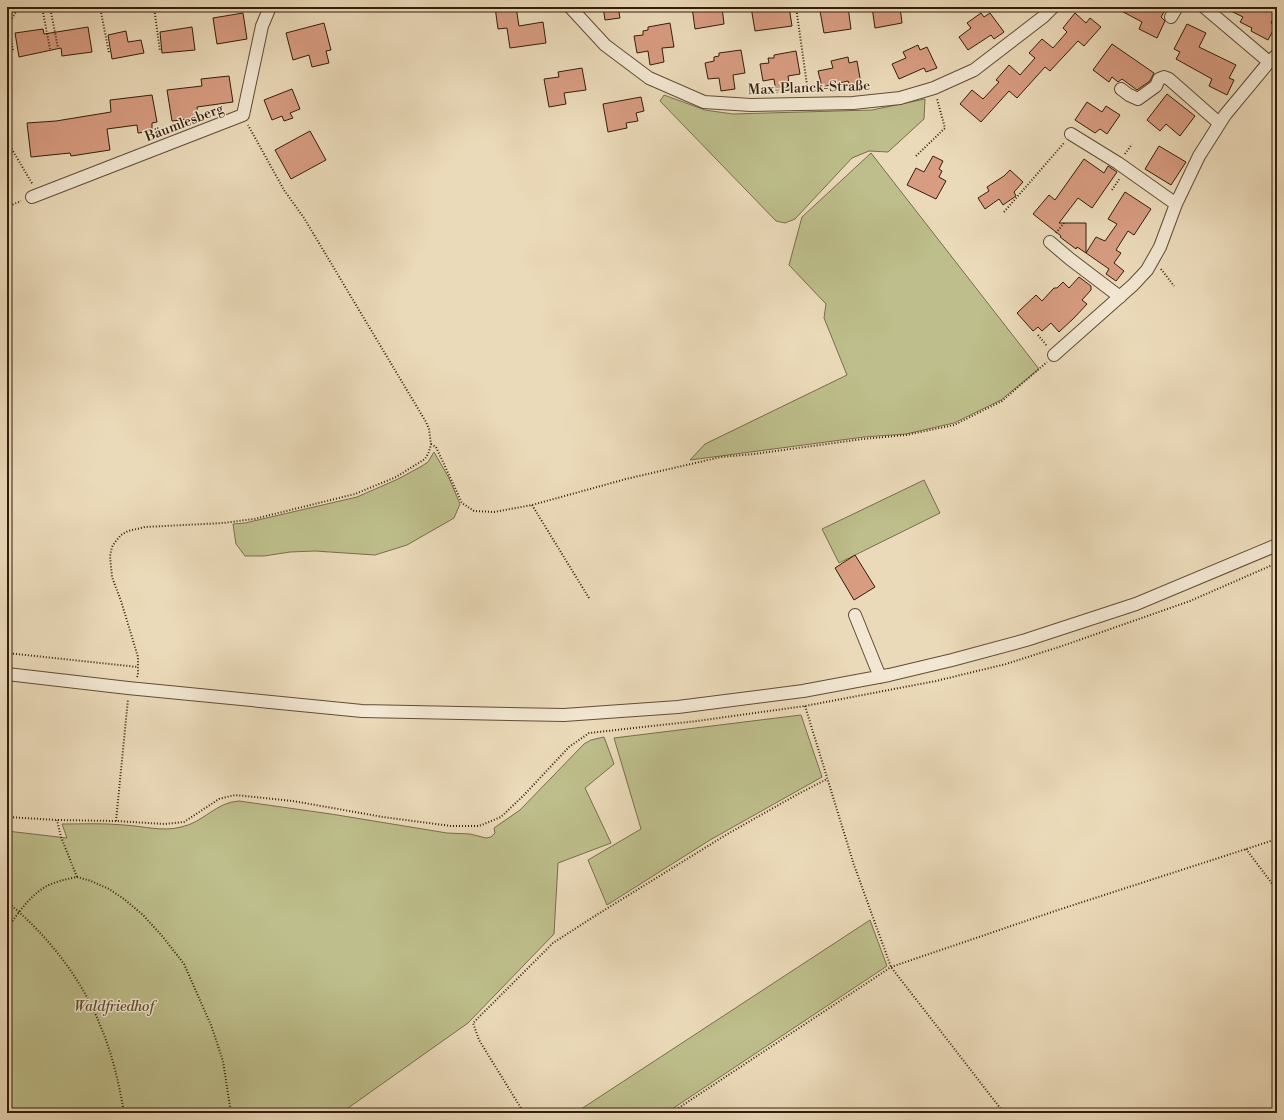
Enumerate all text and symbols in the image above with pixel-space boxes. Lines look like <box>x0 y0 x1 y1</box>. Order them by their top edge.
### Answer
street label: Max-Planck-Straße <box>748 77 870 99</box>
street label: Bäumlesberg <box>142 99 227 147</box>
park label: Waldfriedhof <box>74 998 157 1016</box>

